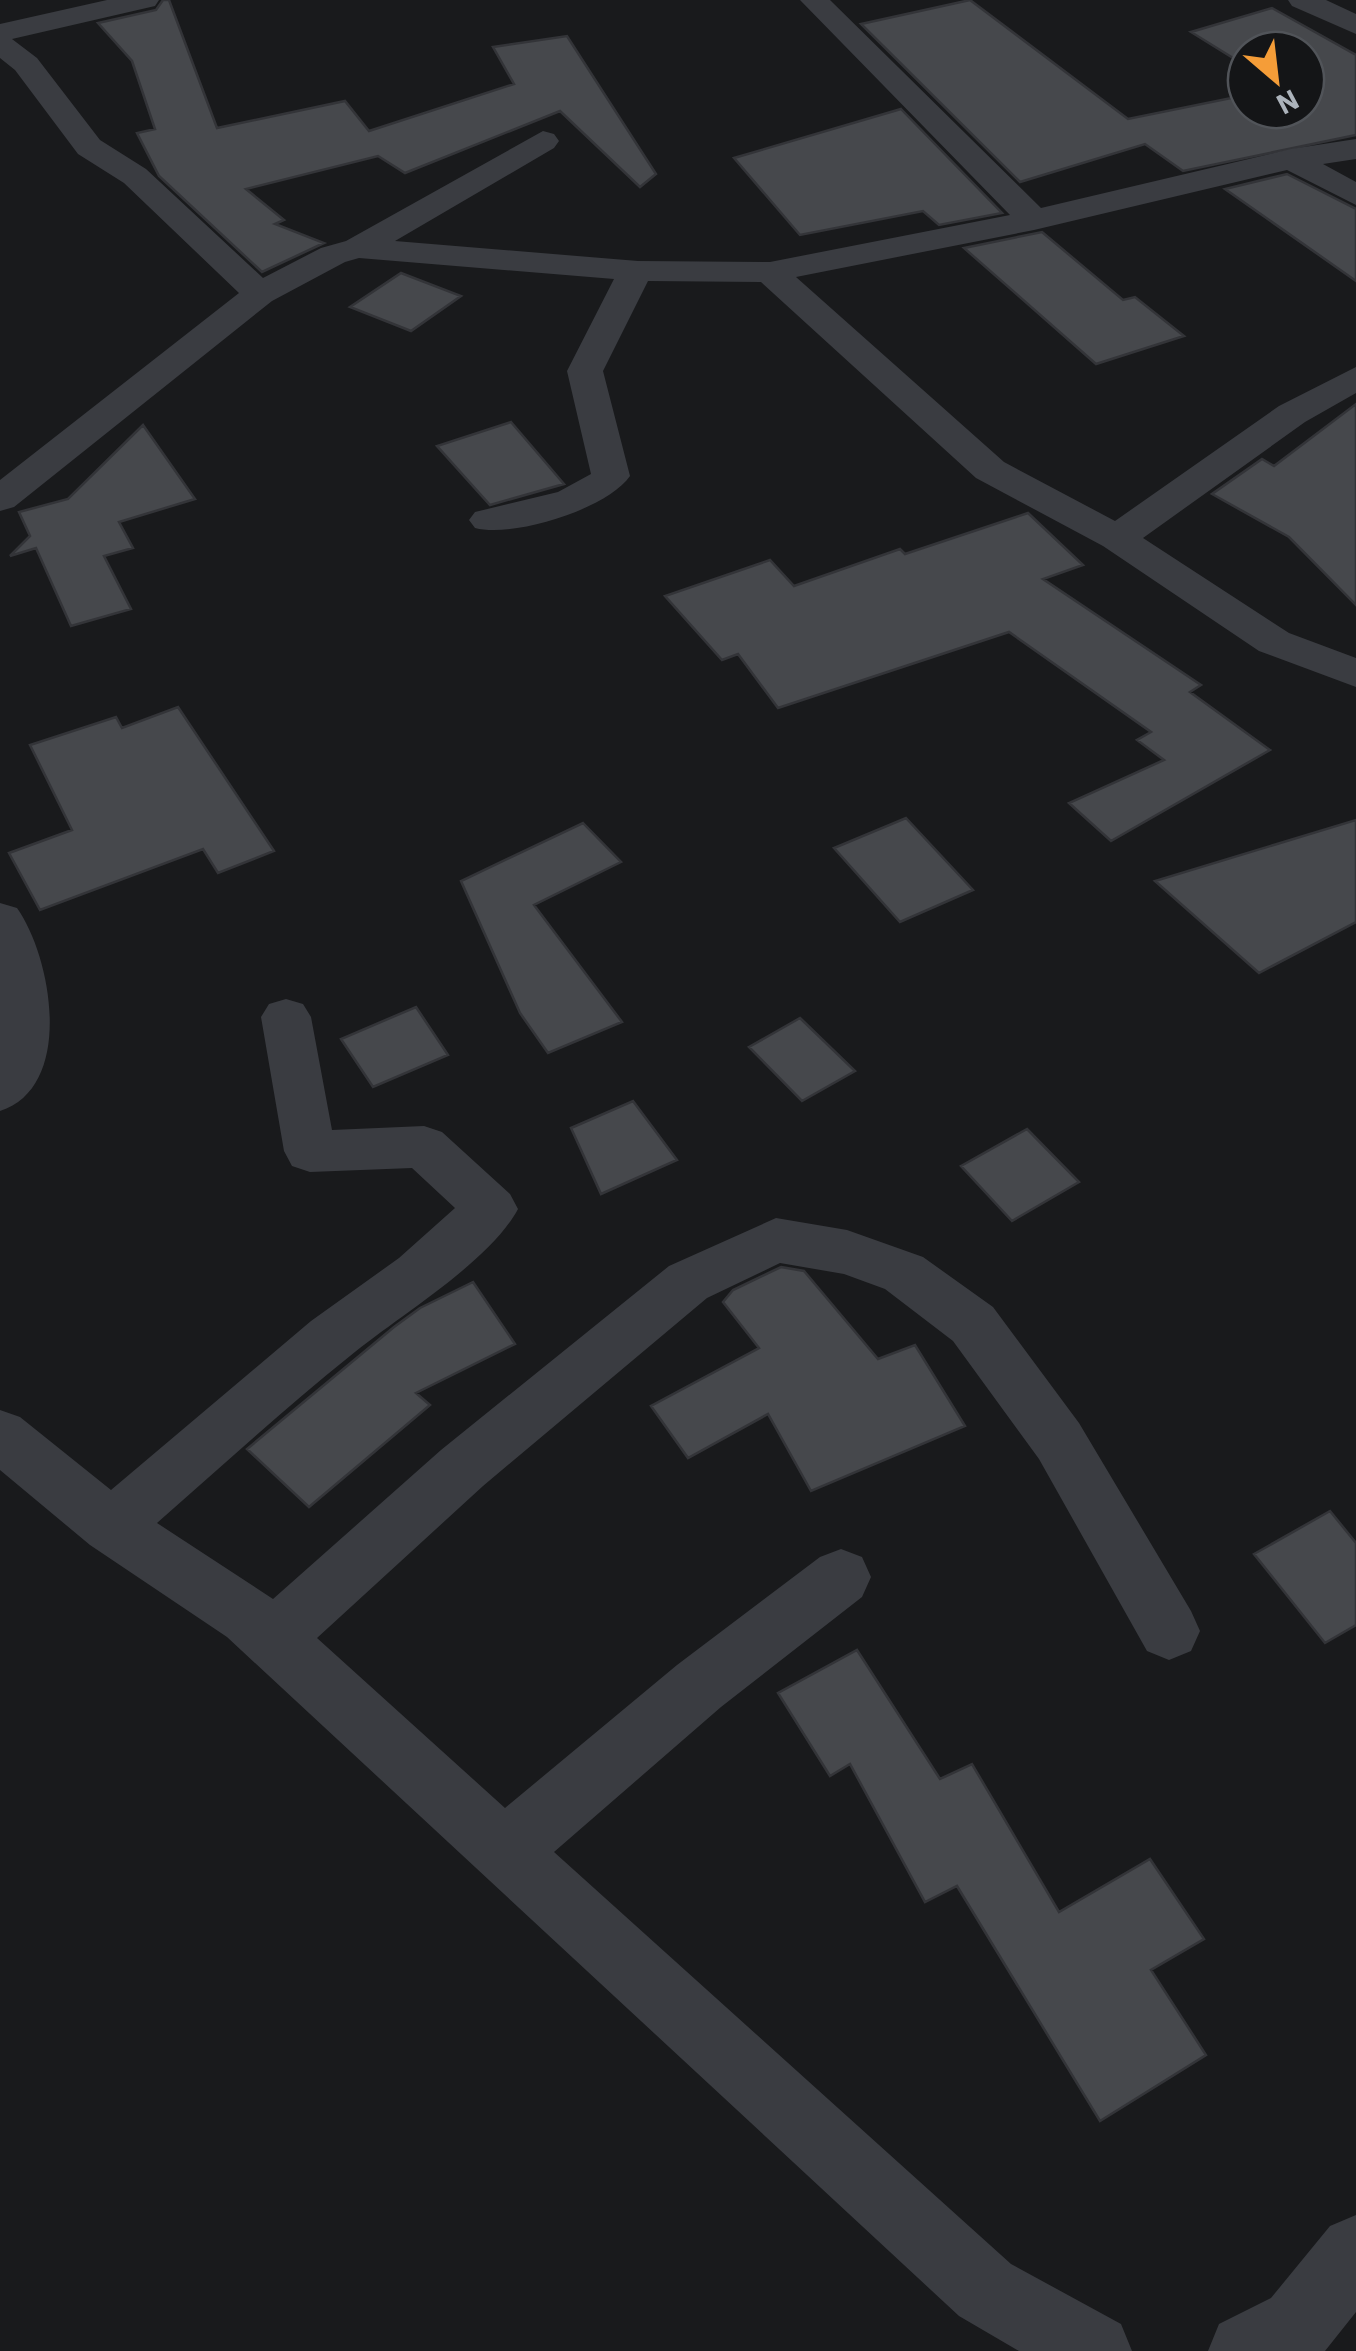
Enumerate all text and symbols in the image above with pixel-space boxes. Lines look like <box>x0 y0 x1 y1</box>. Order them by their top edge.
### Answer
north arrow <box>1226 30 1326 130</box>
text: N <box>1270 81 1306 124</box>

